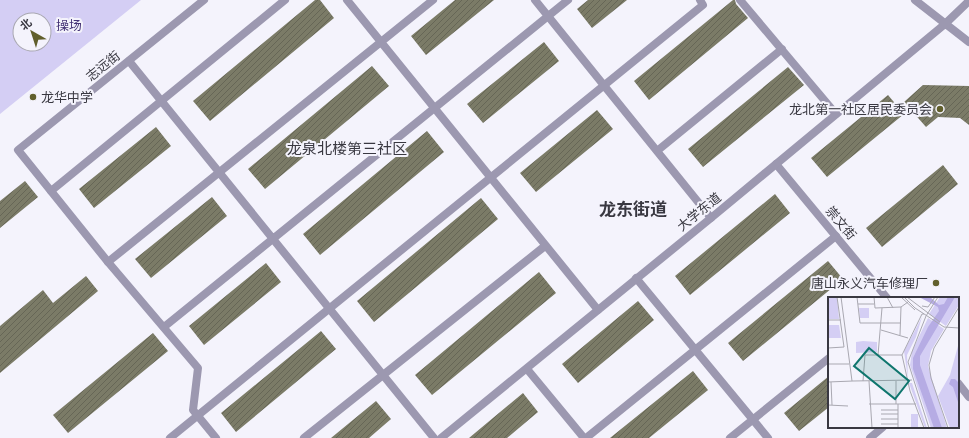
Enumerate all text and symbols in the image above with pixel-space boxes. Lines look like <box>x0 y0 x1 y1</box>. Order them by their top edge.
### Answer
north arrow <box>12 12 52 52</box>
text: 北 <box>17 15 34 33</box>
park label: 操场 <box>56 17 82 34</box>
street label: 志远街 <box>82 47 124 85</box>
place label: 龙华中学 <box>41 89 93 106</box>
marker: 龙华中学 <box>28 92 38 102</box>
place label: 龙北第一社区居民委员会 <box>789 101 932 118</box>
marker: 龙北第一社区居民委员会 <box>935 104 945 114</box>
district label: 龙泉北楼第三社区 <box>287 139 407 158</box>
street label: 大学东道 <box>673 189 725 235</box>
district label: 龙东街道 <box>599 198 667 220</box>
street label: 崇文街 <box>822 203 860 243</box>
place label: 唐山永义汽车修理厂 <box>811 275 928 292</box>
marker: 唐山永义汽车修理厂 <box>931 278 941 288</box>
inset map <box>828 297 959 428</box>

